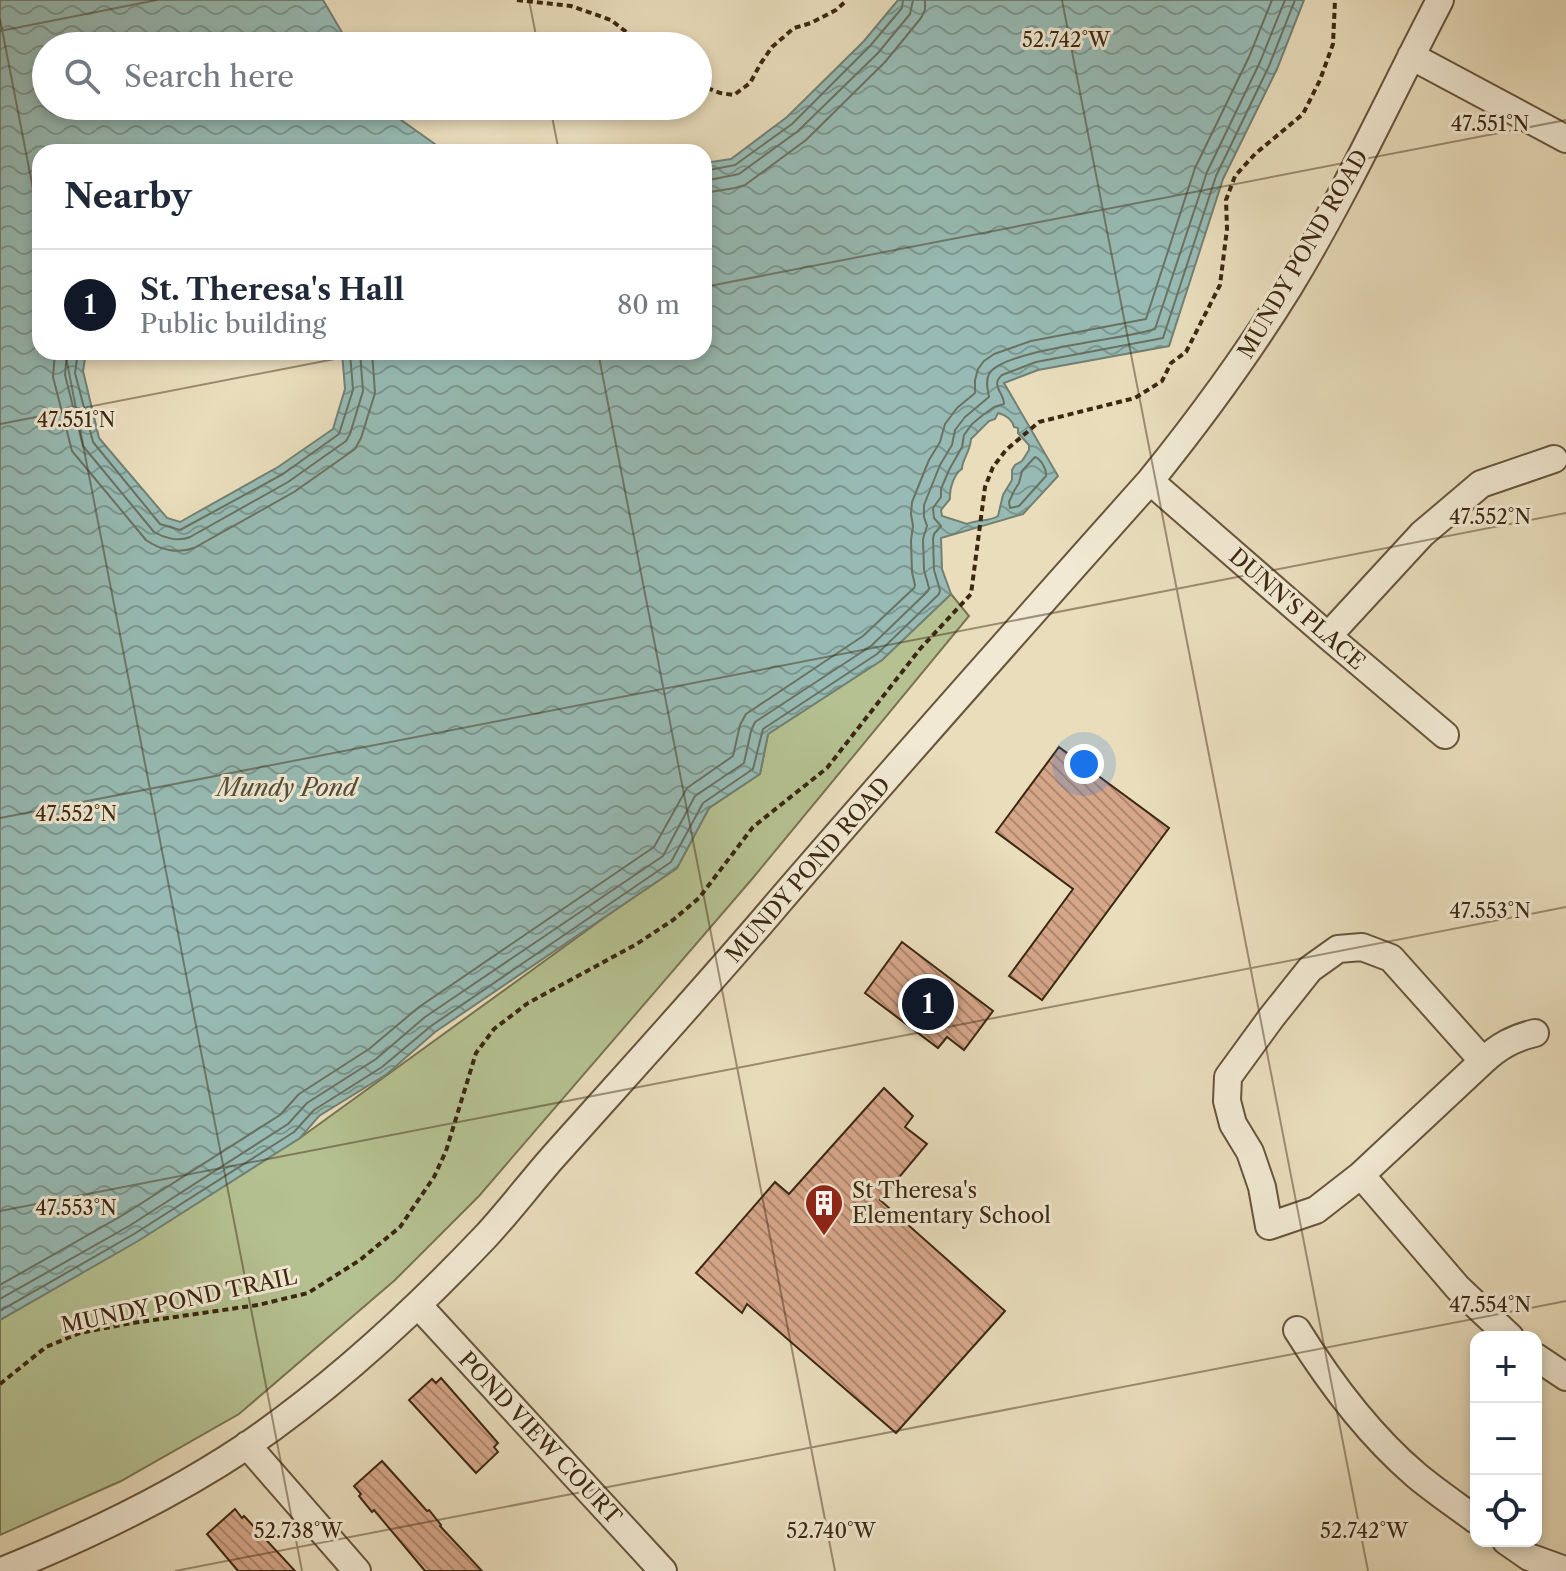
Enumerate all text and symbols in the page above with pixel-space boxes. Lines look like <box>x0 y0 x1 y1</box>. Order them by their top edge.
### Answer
text: 52.742°W <box>1022 28 1111 52</box>
search box <box>32 32 712 120</box>
icon: search <box>60 54 104 98</box>
text: Search here <box>124 58 294 95</box>
text: 47.551°N <box>1451 112 1529 136</box>
street label: MUNDY POND ROAD <box>1232 145 1374 363</box>
text: Nearby <box>64 175 192 217</box>
text: St. Theresa's Hall <box>140 271 404 308</box>
text: 1 <box>84 289 96 321</box>
text: 80 m <box>617 289 680 321</box>
text: Public building <box>140 308 326 340</box>
text: 47.551°N <box>37 408 115 432</box>
text: 47.552°N <box>1449 505 1531 529</box>
street label: DUNN'S PLACE <box>1223 543 1371 675</box>
your location <box>1064 744 1104 784</box>
street label: MUNDY POND ROAD <box>720 772 896 968</box>
water label: Mundy Pond <box>214 773 360 802</box>
text: 47.552°N <box>35 802 117 826</box>
text: 47.553°N <box>1449 899 1531 923</box>
pin: 1 <box>902 974 954 1034</box>
place label: St Theresa's Elementary School <box>852 1177 1051 1229</box>
building icon: St Theresa's Elementary School <box>803 1182 845 1237</box>
text: 47.553°N <box>35 1196 117 1220</box>
street label: MUNDY POND TRAIL <box>59 1263 300 1339</box>
text: 47.554°N <box>1449 1293 1531 1317</box>
map controls <box>1470 1331 1542 1547</box>
button: + <box>1470 1331 1542 1403</box>
street label: POND VIEW COURT <box>453 1346 627 1530</box>
button: − <box>1470 1403 1542 1475</box>
button: locate <box>1470 1475 1542 1547</box>
text: 52.738°W <box>254 1519 343 1543</box>
text: 52.740°W <box>786 1519 877 1543</box>
text: 52.742°W <box>1320 1519 1409 1543</box>

